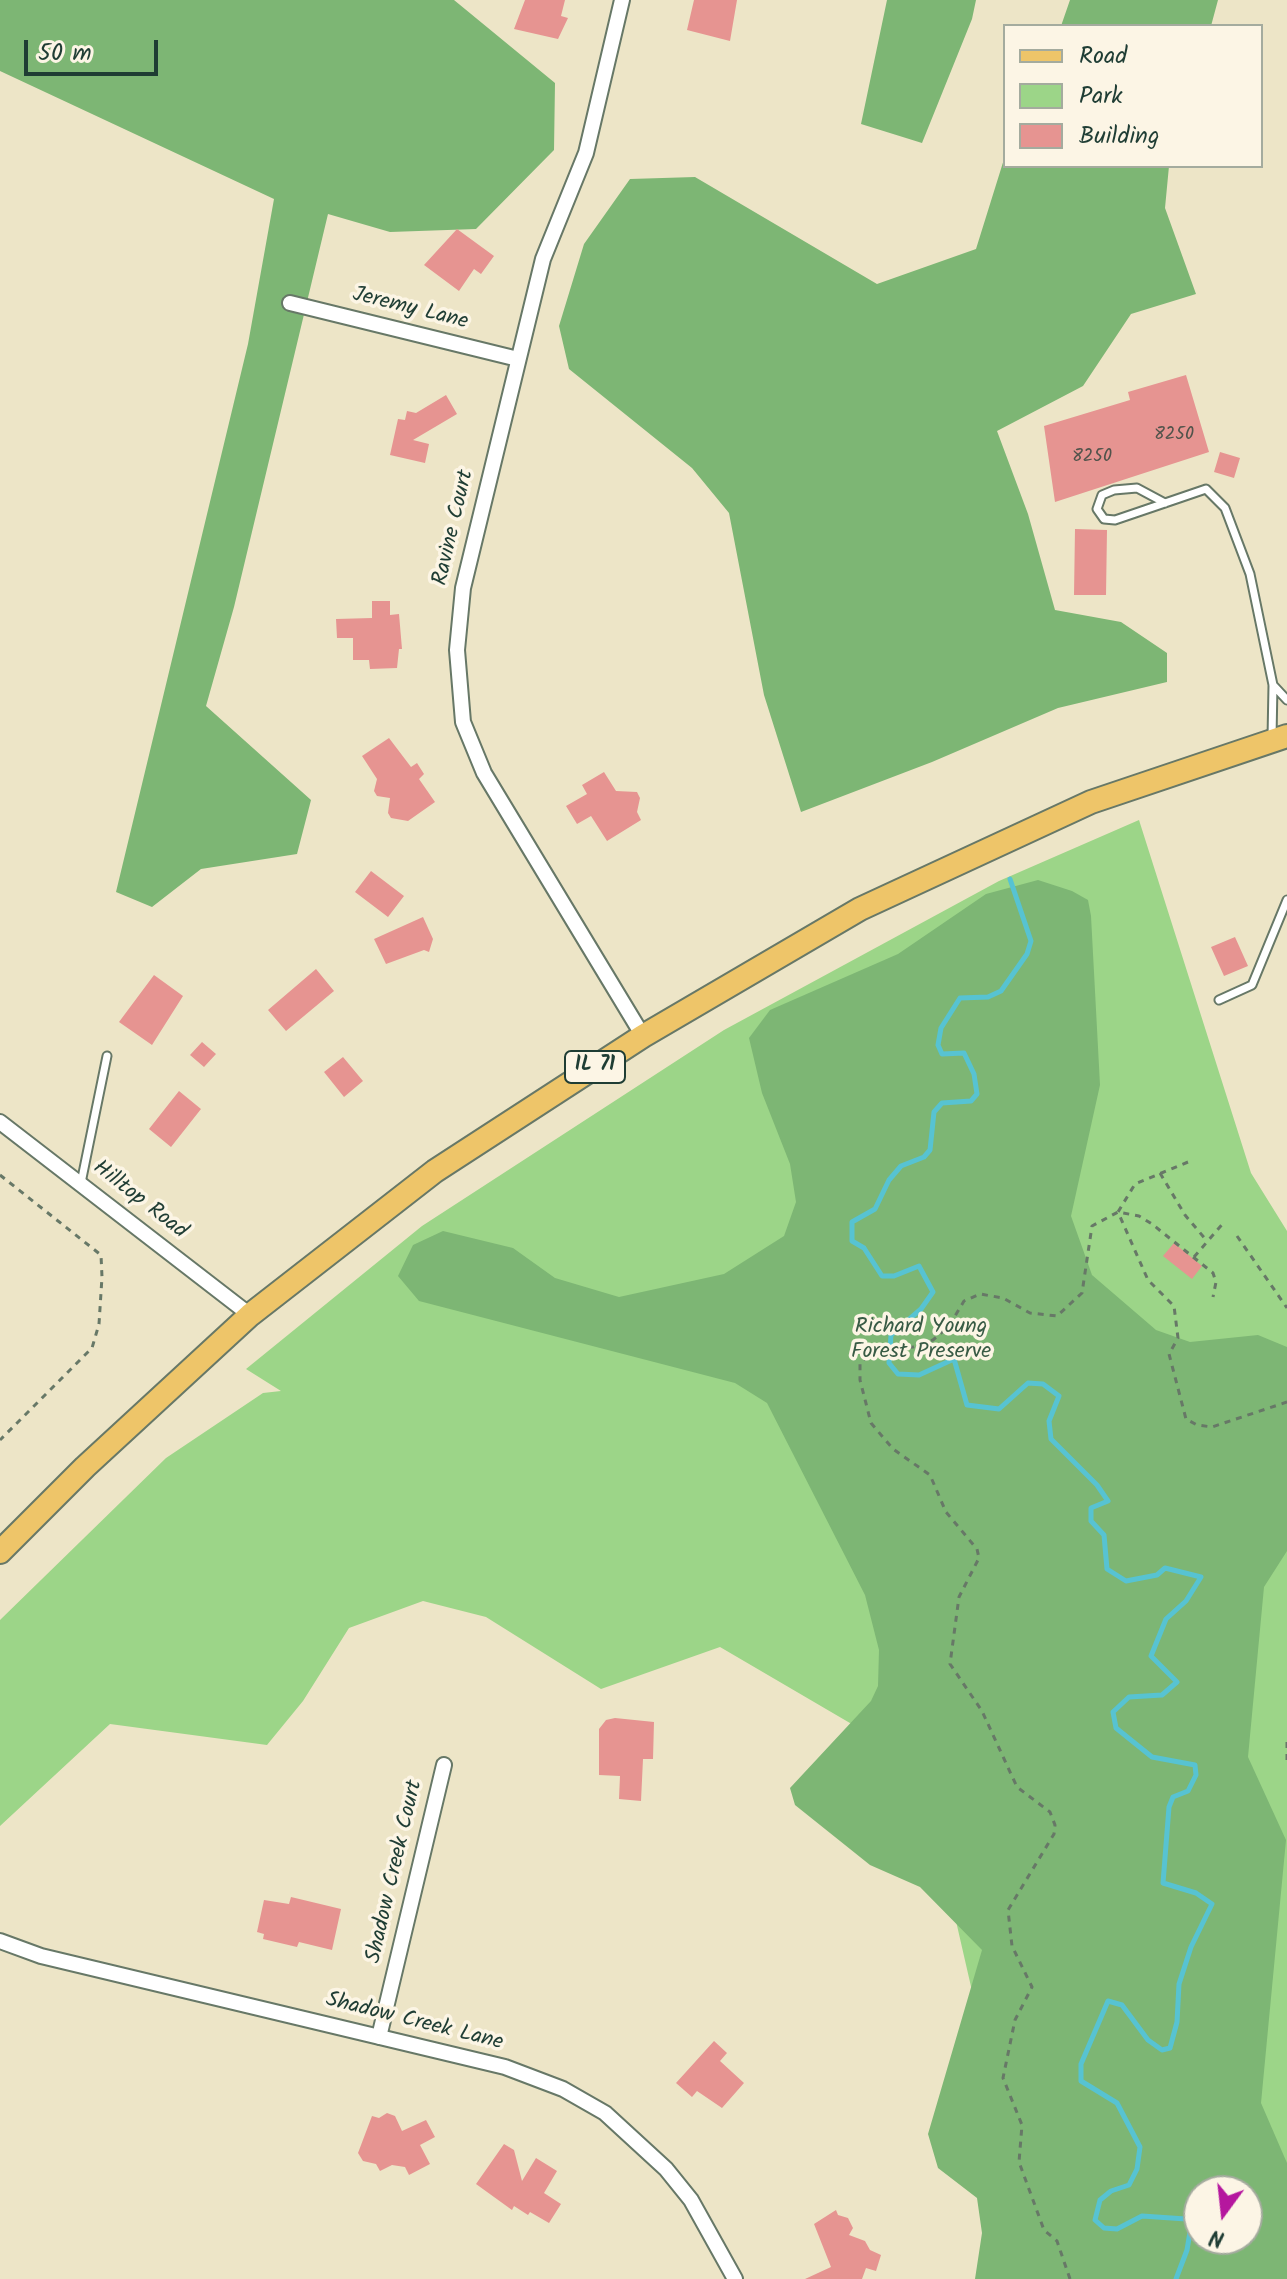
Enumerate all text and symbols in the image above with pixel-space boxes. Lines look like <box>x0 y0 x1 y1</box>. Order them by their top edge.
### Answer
scale bar <box>28 24 162 74</box>
legend <box>1003 24 1263 168</box>
text: 50 m <box>38 34 92 73</box>
text: Road <box>1079 37 1127 76</box>
text: Park <box>1079 77 1123 116</box>
text: Building <box>1079 117 1159 156</box>
street label: Jeremy Lane <box>350 283 470 337</box>
house number: 8250 <box>1154 425 1194 447</box>
house number: 8250 <box>1072 447 1112 469</box>
street label: Ravine Court <box>429 468 481 588</box>
road number: IL 71 <box>565 1051 625 1083</box>
street label: Hilltop Road <box>86 1156 192 1246</box>
park label: Richard Young Forest Preserve <box>851 1315 991 1366</box>
street label: Shadow Creek Court <box>362 1778 430 1966</box>
street label: Shadow Creek Lane <box>323 1988 505 2058</box>
north arrow <box>1183 2175 1263 2255</box>
text: N <box>1206 2218 1228 2255</box>

